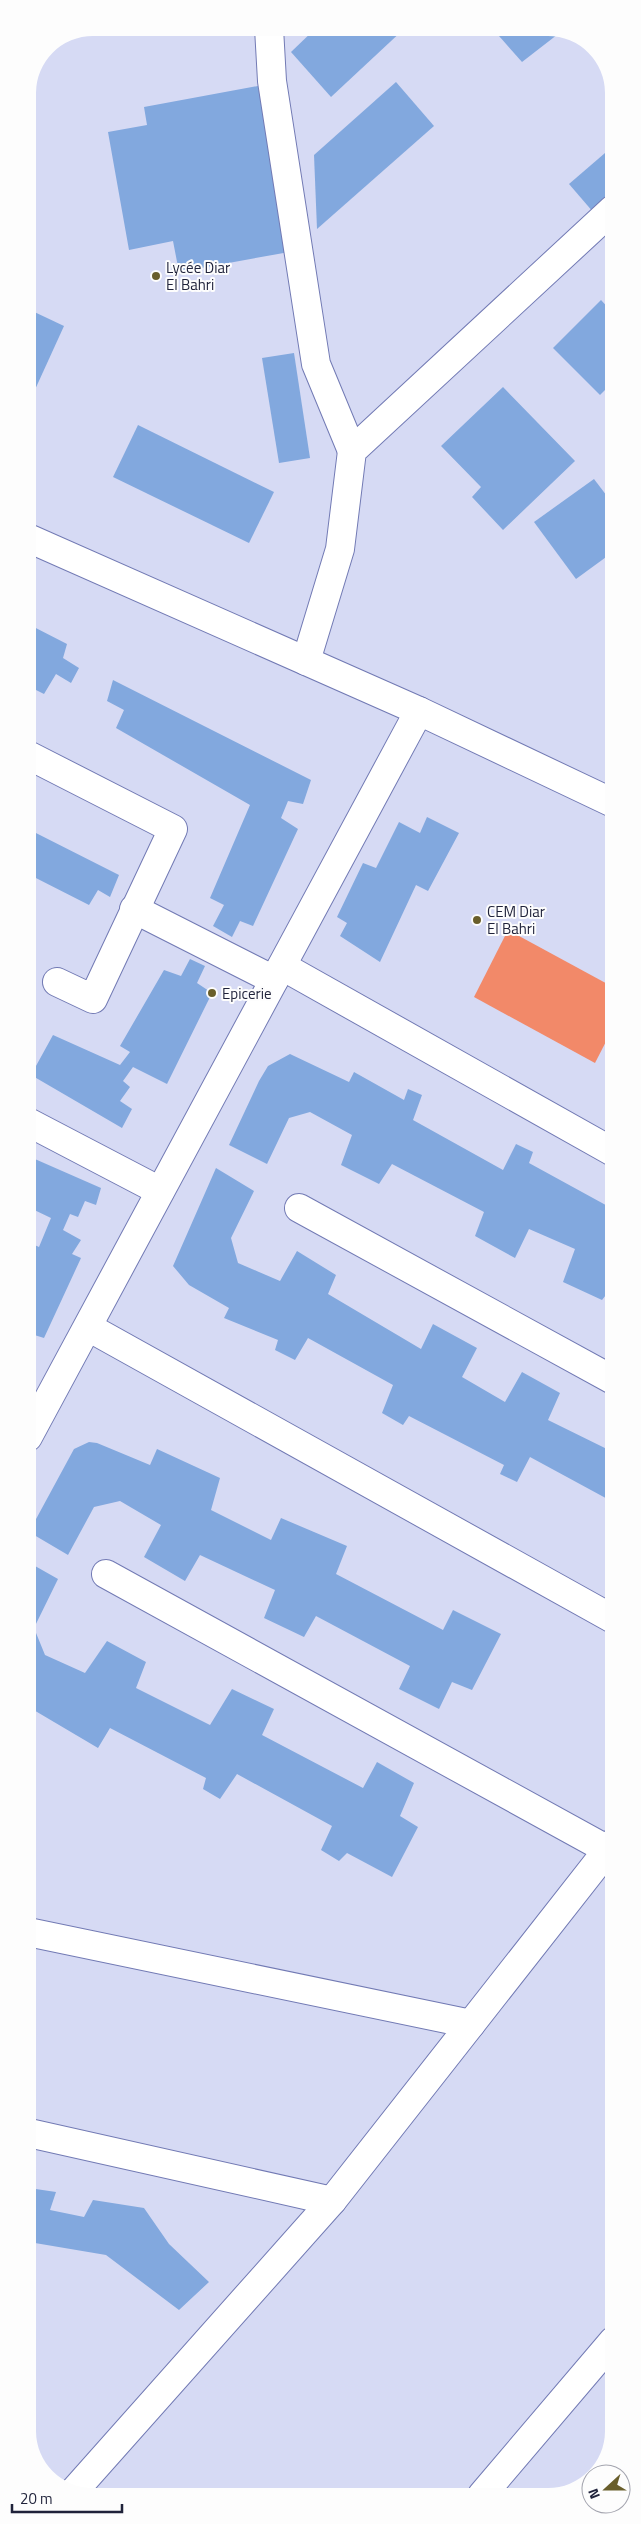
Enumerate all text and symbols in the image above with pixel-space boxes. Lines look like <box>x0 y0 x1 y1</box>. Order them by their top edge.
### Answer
place label: Lycée Diar El Bahri <box>166 256 230 296</box>
marker: Lycée Diar El Bahri <box>150 270 162 282</box>
place label: CEM Diar El Bahri <box>487 900 545 940</box>
marker: CEM Diar El Bahri <box>471 914 483 926</box>
place label: Epicerie <box>222 982 272 1005</box>
marker: Epicerie <box>206 987 218 999</box>
north arrow <box>581 2464 631 2514</box>
scale bar <box>12 2482 122 2514</box>
text: N <box>582 2486 605 2502</box>
text: 20 m <box>20 2487 53 2510</box>

